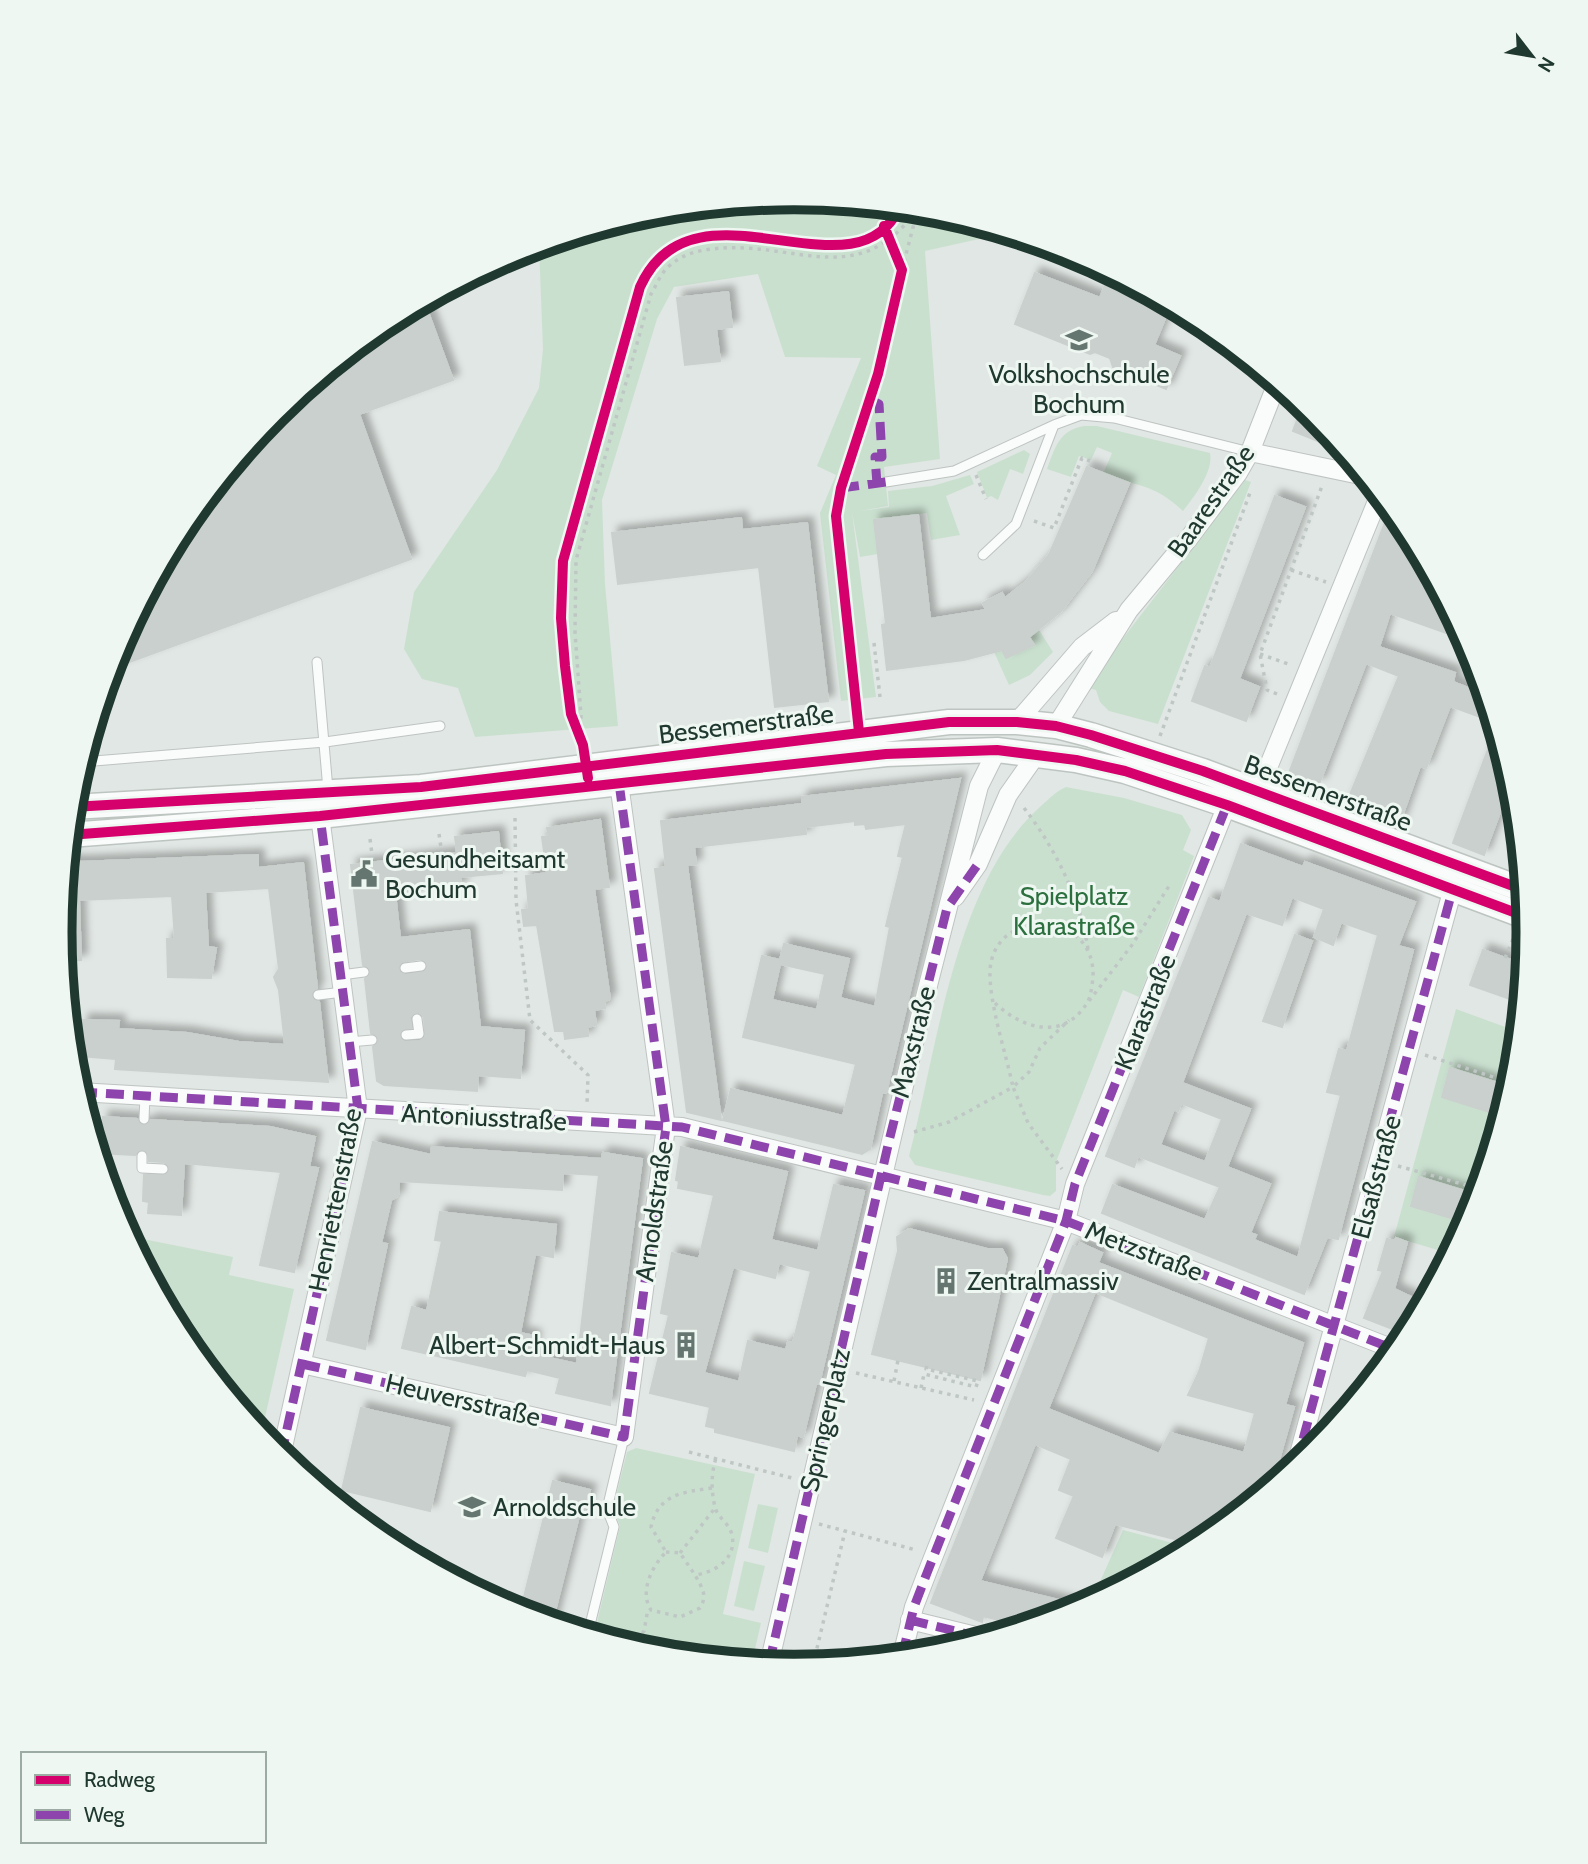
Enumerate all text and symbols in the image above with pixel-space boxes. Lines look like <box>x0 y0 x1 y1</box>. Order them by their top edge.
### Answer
north arrow <box>1497 21 1567 91</box>
text: N <box>1533 53 1559 76</box>
school or university icon: Volkshochschule Bochum <box>1064 325 1094 355</box>
place label: Volkshochschule Bochum <box>988 358 1170 420</box>
street label: Baarestraße <box>1161 439 1261 563</box>
street label: Bessemerstraße <box>657 697 835 751</box>
street label: Bessemerstraße <box>1240 748 1416 838</box>
place label: Gesundheitsamt Bochum <box>385 843 566 905</box>
public building icon: Gesundheitsamt Bochum <box>349 859 379 889</box>
park label: Spielplatz Klarastraße <box>1013 880 1135 942</box>
street label: Klarastraße <box>1107 949 1183 1075</box>
street label: Maxstraße <box>884 983 942 1101</box>
street label: Antoniusstraße <box>400 1097 568 1137</box>
street label: Henriettenstraße <box>302 1105 368 1295</box>
street label: Elsaßstraße <box>1344 1112 1408 1242</box>
street label: Arnoldstraße <box>628 1139 680 1283</box>
street label: Metzstraße <box>1081 1214 1207 1288</box>
place label: Zentralmassiv <box>967 1265 1119 1297</box>
building icon: Zentralmassiv <box>931 1266 961 1296</box>
place label: Albert-Schmidt-Haus <box>429 1329 665 1361</box>
building icon: Albert-Schmidt-Haus <box>671 1330 701 1360</box>
street label: Springerplatz <box>793 1345 857 1495</box>
street label: Heuversstraße <box>382 1367 544 1433</box>
place label: Arnoldschule <box>493 1491 636 1523</box>
school or university icon: Arnoldschule <box>457 1492 487 1522</box>
legend <box>21 1752 266 1843</box>
text: Radweg <box>84 1767 155 1792</box>
text: Weg <box>84 1802 125 1827</box>

